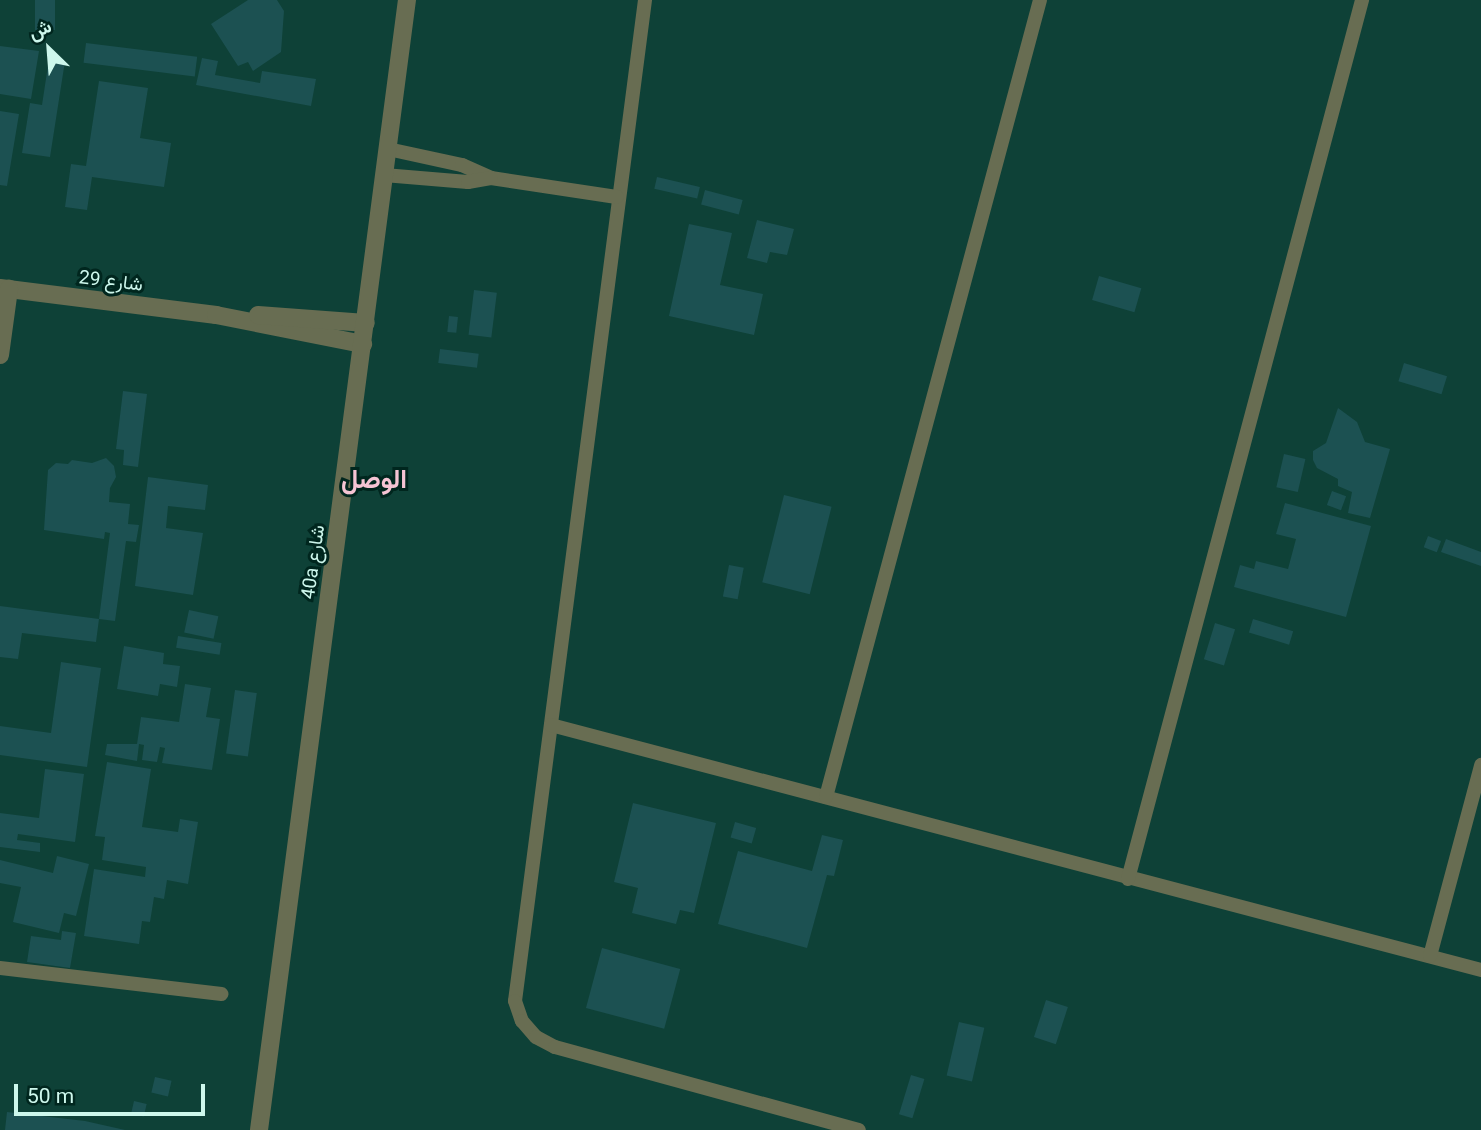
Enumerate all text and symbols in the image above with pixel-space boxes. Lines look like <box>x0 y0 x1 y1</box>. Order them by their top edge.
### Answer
north arrow <box>14 14 84 84</box>
text: ش <box>25 14 55 45</box>
street label: شارع 29 <box>78 266 144 296</box>
district label: الوصل <box>341 464 407 496</box>
street label: 40a شارع <box>297 523 329 601</box>
scale bar <box>18 1070 208 1114</box>
text: 50 m <box>27 1084 74 1108</box>

